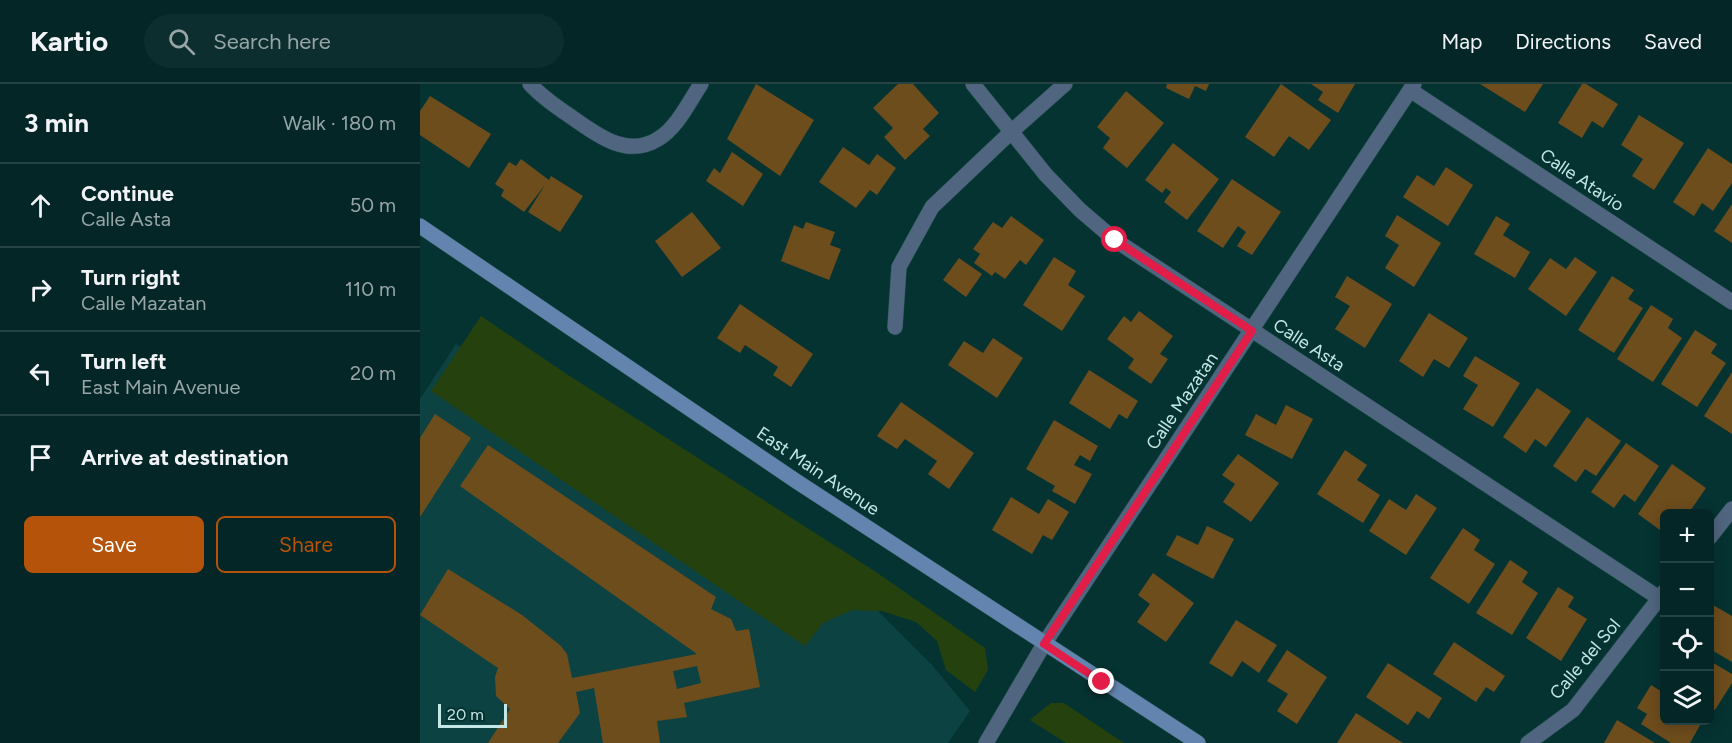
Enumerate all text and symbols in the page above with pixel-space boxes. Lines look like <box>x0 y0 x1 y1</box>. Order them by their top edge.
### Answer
search box <box>144 14 564 68</box>
text: Kartio <box>30 24 108 58</box>
icon: search <box>165 25 198 58</box>
text: Search here <box>213 28 331 55</box>
text: Map <box>1441 29 1482 54</box>
text: Directions <box>1515 29 1611 54</box>
text: Saved <box>1644 29 1702 54</box>
text: 3 min <box>24 107 89 139</box>
text: Walk · 180 m <box>283 111 396 135</box>
street label: Calle Atavio <box>1536 144 1628 216</box>
text: Continue <box>81 180 174 207</box>
icon: ahead <box>24 189 57 222</box>
text: 50 m <box>350 193 396 217</box>
text: Calle Asta <box>81 207 171 231</box>
route start <box>1101 226 1127 252</box>
text: Turn right <box>81 264 180 291</box>
icon: right <box>24 273 57 306</box>
text: 110 m <box>345 277 396 301</box>
text: Calle Mazatan <box>81 291 206 315</box>
street label: Calle Asta <box>1269 314 1349 376</box>
text: Turn left <box>81 348 167 375</box>
street label: Calle Mazatan <box>1141 348 1223 454</box>
icon: left <box>24 357 57 390</box>
text: 20 m <box>350 361 396 385</box>
text: East Main Avenue <box>81 375 240 399</box>
street label: East Main Avenue <box>752 422 884 520</box>
icon: arrive <box>24 441 57 474</box>
text: Arrive at destination <box>81 444 289 471</box>
map controls <box>1660 509 1714 725</box>
button: + <box>1660 509 1714 563</box>
button: Save <box>24 516 204 573</box>
button: Share <box>216 516 396 573</box>
button: − <box>1660 563 1714 617</box>
street label: Calle del Sol <box>1545 614 1625 704</box>
button: locate <box>1660 617 1714 671</box>
route end <box>1088 668 1114 694</box>
button: layers <box>1660 671 1714 725</box>
scale bar <box>438 701 507 728</box>
text: 20 m <box>447 705 484 724</box>

